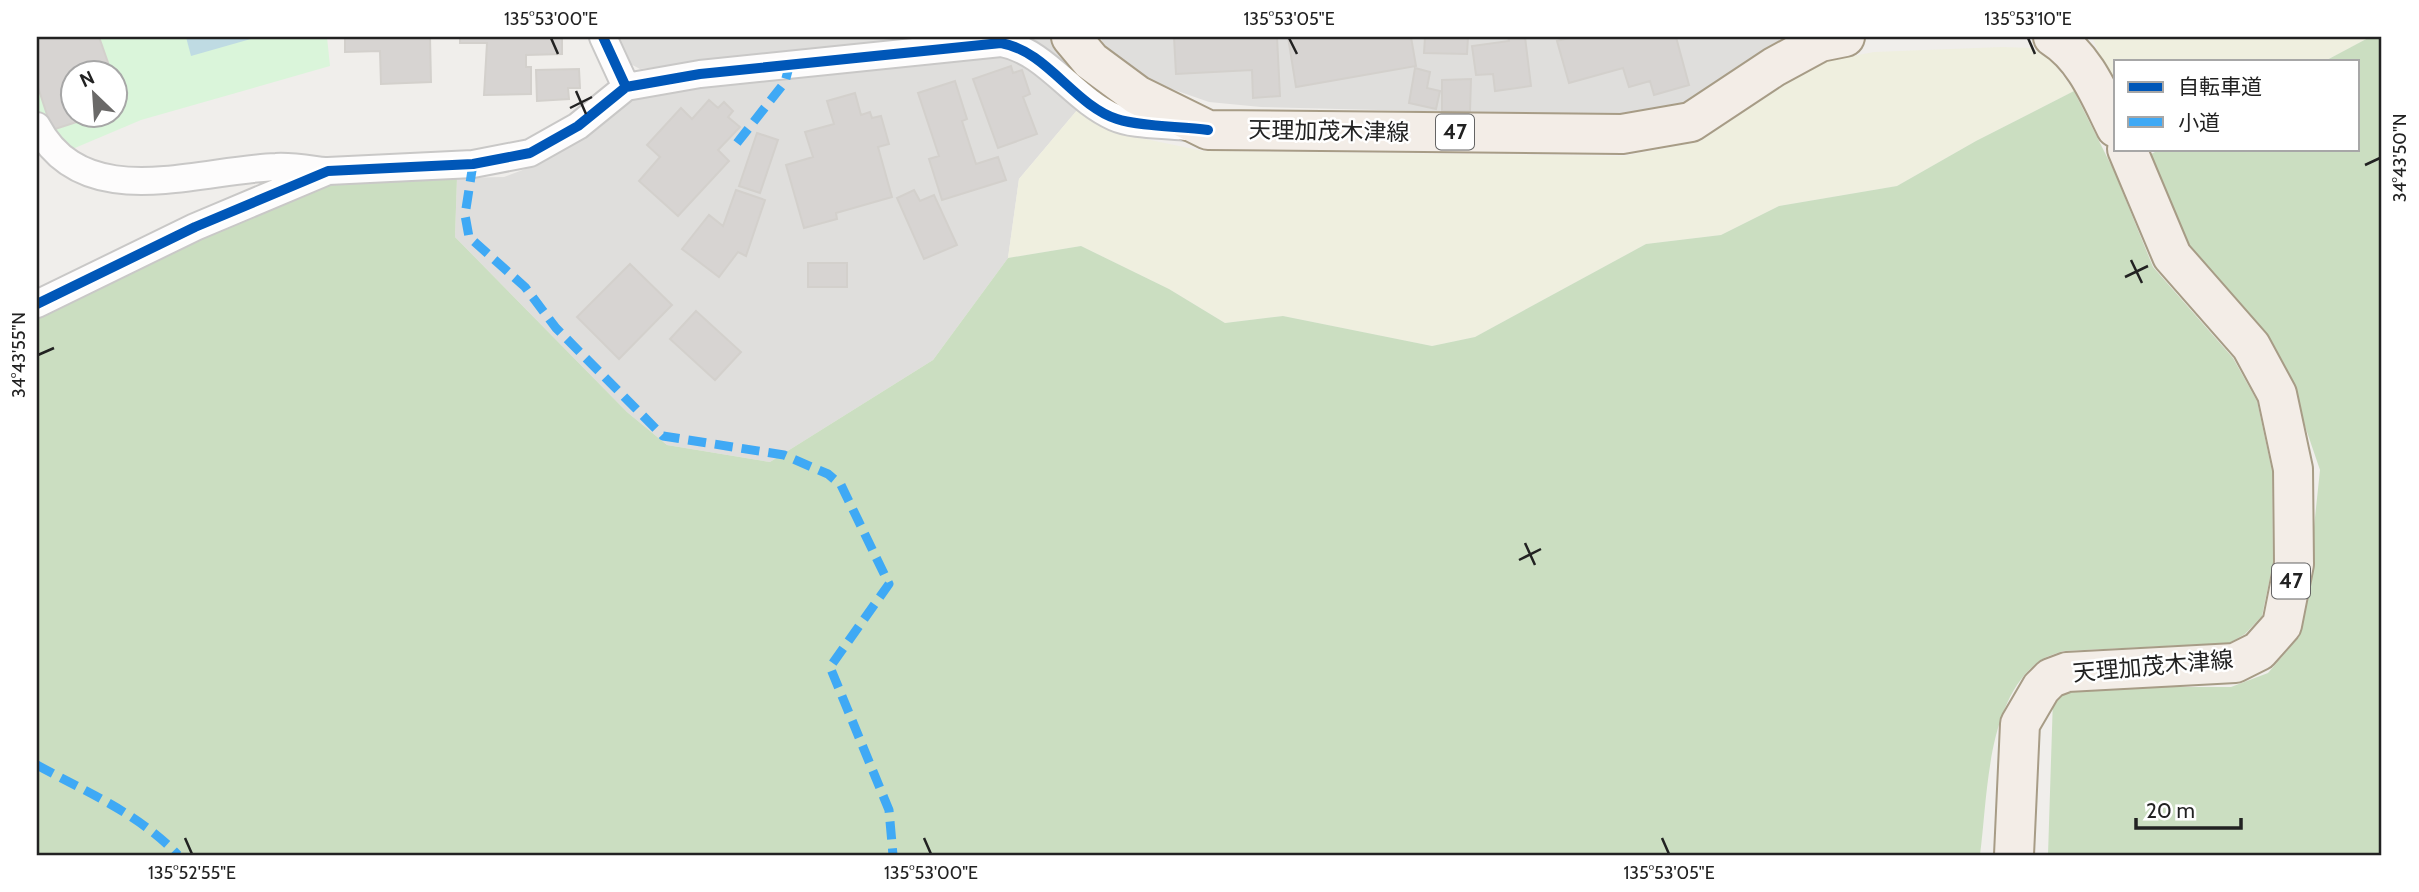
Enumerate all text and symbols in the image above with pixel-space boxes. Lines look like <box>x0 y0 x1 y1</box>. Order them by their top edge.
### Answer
text: 135°53'00"E <box>504 8 598 30</box>
text: 135°53'05"E <box>1243 8 1335 30</box>
text: 135°53'10"E <box>1984 8 2072 30</box>
north arrow <box>60 60 130 130</box>
legend <box>2114 60 2360 150</box>
text: N <box>76 66 98 92</box>
text: 自転車道 <box>2178 74 2262 99</box>
text: 小道 <box>2178 110 2220 135</box>
road number: 47 <box>1436 114 1474 150</box>
text: 34°43'50"N <box>2389 114 2411 202</box>
street label: 天理加茂木津線 <box>1248 116 1410 146</box>
text: 34°43'55"N <box>8 312 30 398</box>
road number: 47 <box>2272 564 2310 598</box>
street label: 天理加茂木津線 <box>2072 645 2234 687</box>
scale bar <box>2136 787 2240 831</box>
text: 20 m <box>2146 798 2195 823</box>
text: 135°52'55"E <box>148 862 236 884</box>
text: 135°53'00"E <box>884 862 978 884</box>
text: 135°53'05"E <box>1623 862 1715 884</box>

